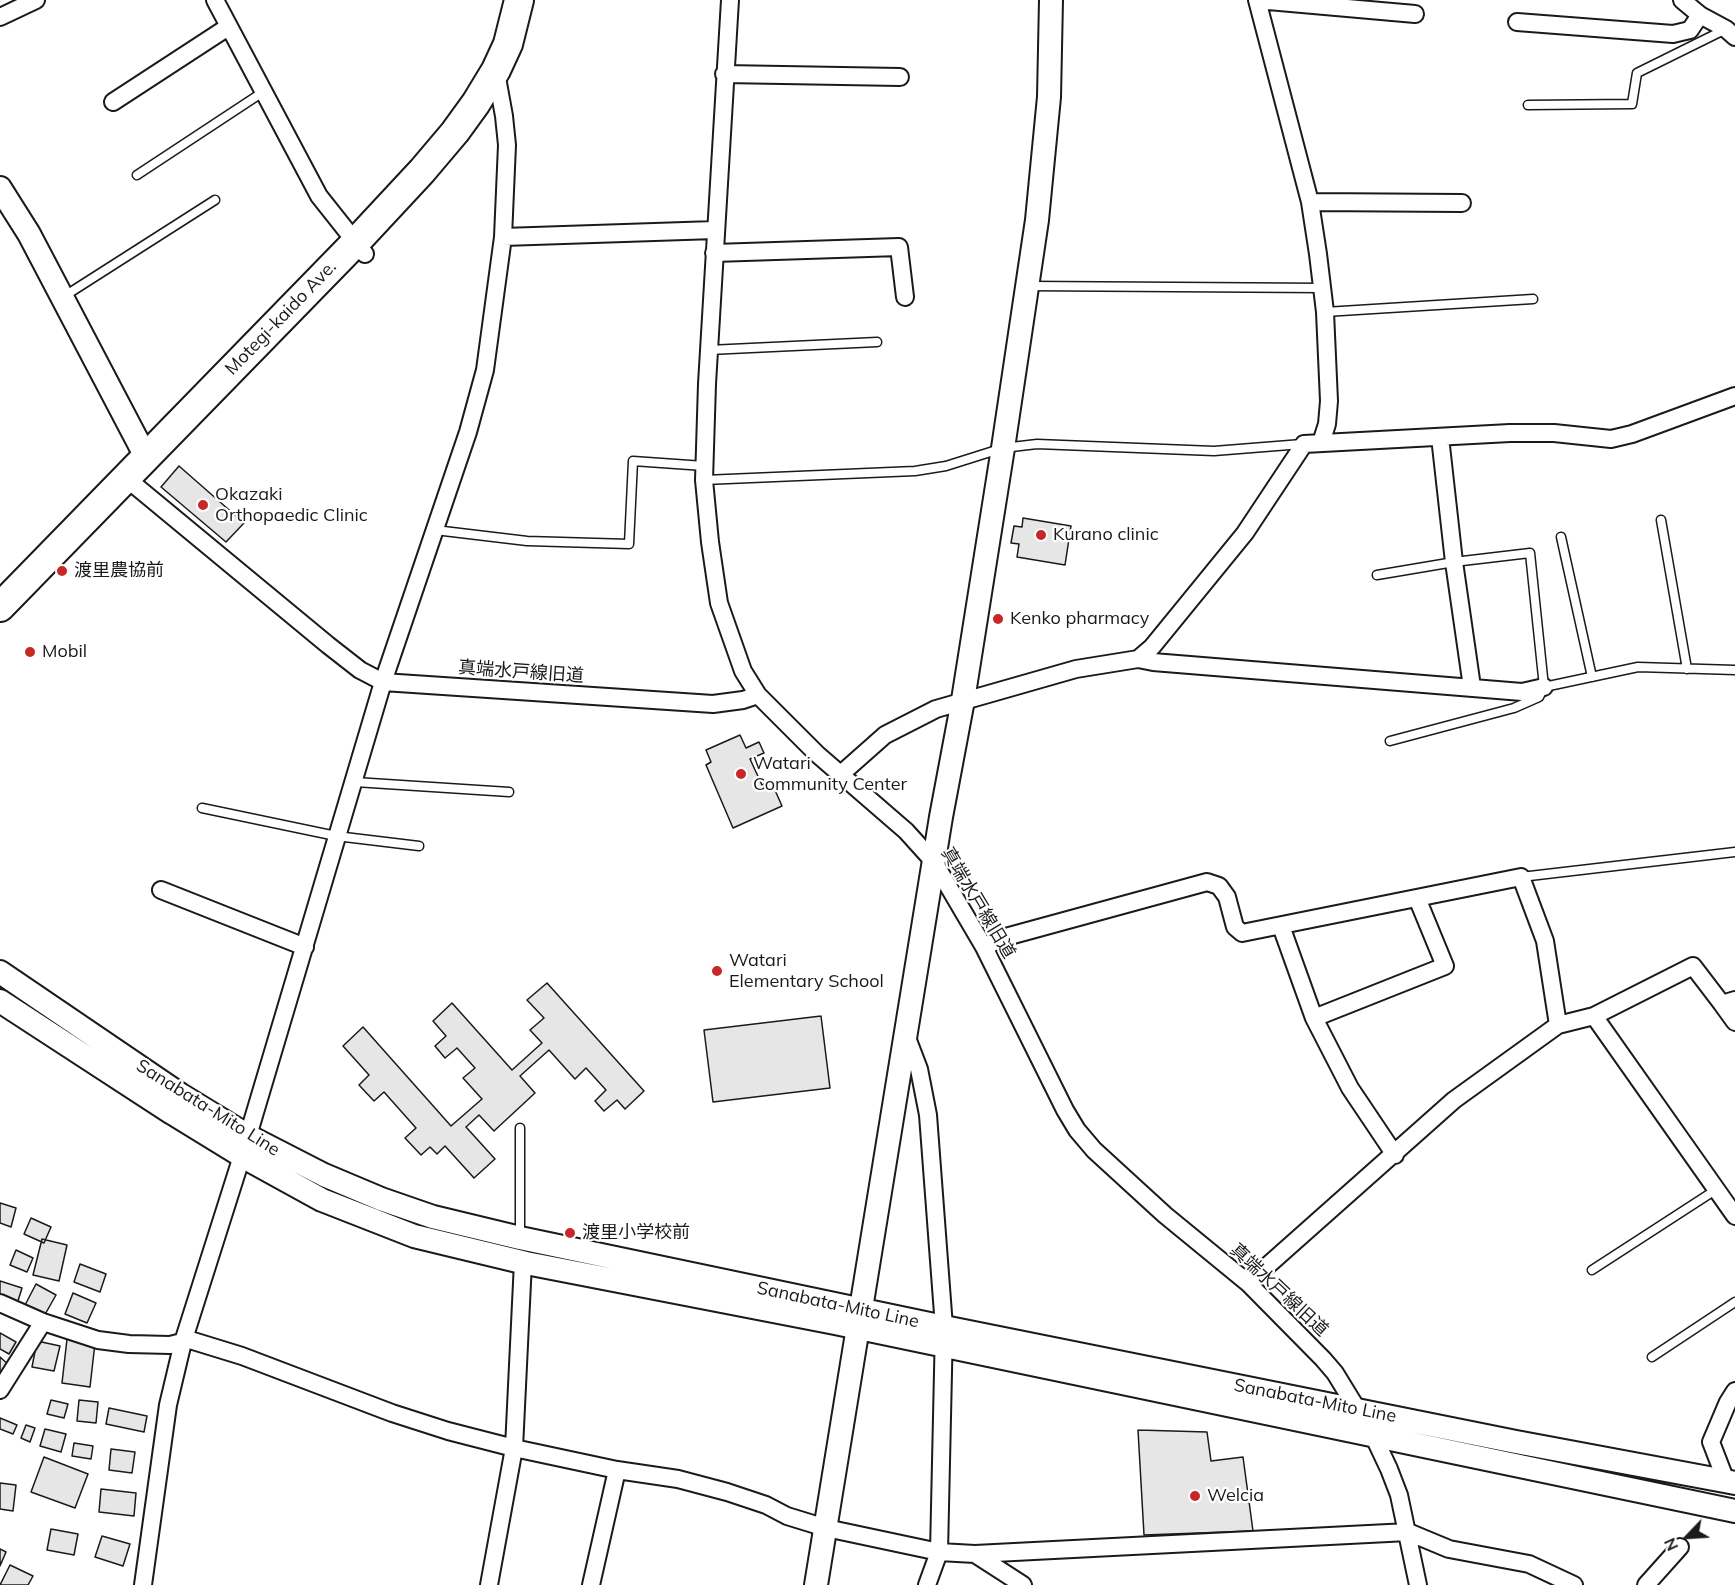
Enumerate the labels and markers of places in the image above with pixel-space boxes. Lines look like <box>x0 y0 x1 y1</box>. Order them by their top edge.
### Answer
place label: Okazaki Orthopaedic Clinic <box>215 484 368 526</box>
marker: Okazaki Orthopaedic Clinic <box>196 498 210 512</box>
place label: Kurano clinic <box>1053 524 1159 546</box>
marker: Kurano clinic <box>1034 528 1048 542</box>
place label: 渡里農協前 <box>74 560 164 582</box>
marker: 渡里農協前 <box>55 564 69 578</box>
place label: Kenko pharmacy <box>1010 608 1149 630</box>
marker: Kenko pharmacy <box>991 612 1005 626</box>
place label: Mobil <box>42 641 87 663</box>
marker: Mobil <box>23 645 37 659</box>
place label: Watari Community Center <box>753 753 907 795</box>
marker: Watari Community Center <box>734 767 748 781</box>
place label: Watari Elementary School <box>729 950 884 992</box>
marker: Watari Elementary School <box>710 964 724 978</box>
place label: 渡里小学校前 <box>582 1222 690 1244</box>
marker: 渡里小学校前 <box>563 1226 577 1240</box>
place label: Welcia <box>1207 1485 1264 1507</box>
marker: Welcia <box>1188 1489 1202 1503</box>

